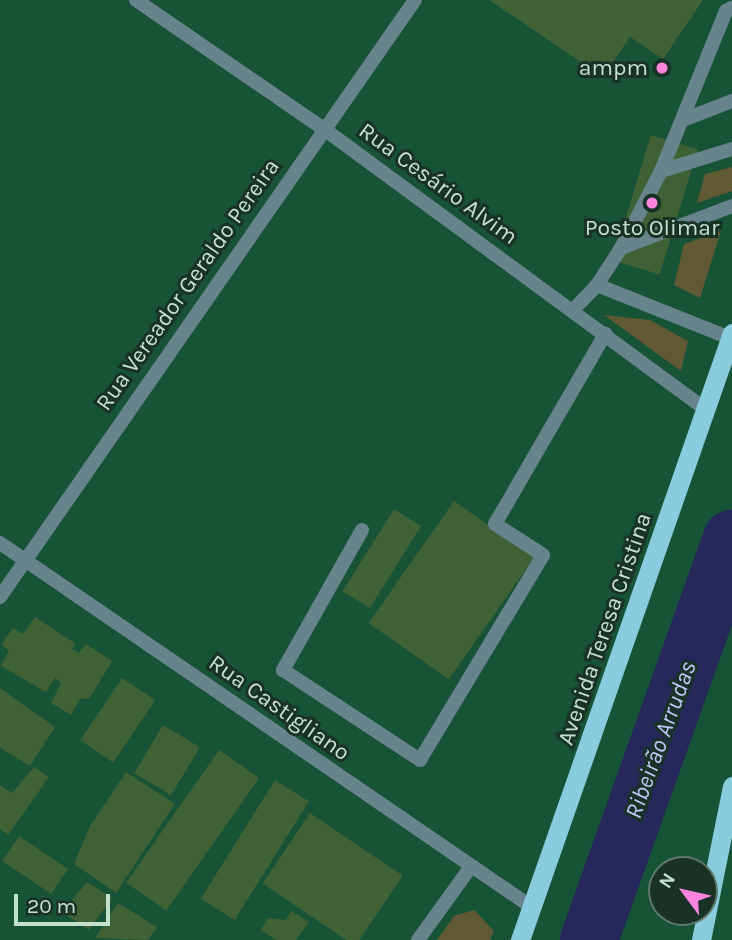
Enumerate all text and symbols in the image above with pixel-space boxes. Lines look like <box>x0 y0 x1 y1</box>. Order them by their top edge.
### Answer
place label: ampm <box>579 54 648 82</box>
marker: ampm <box>654 60 670 76</box>
street label: Rua Cesário Alvim <box>353 117 523 251</box>
street label: Rua Vereador Geraldo Pereira <box>90 154 286 416</box>
marker: Posto Olimar <box>644 195 660 211</box>
place label: Posto Olimar <box>585 214 719 242</box>
street label: Avenida Teresa Cristina <box>552 509 658 749</box>
street label: Rua Castigliano <box>203 649 355 767</box>
water label: Ribeirão Arrudas <box>619 657 703 823</box>
north arrow <box>648 856 718 926</box>
text: N <box>654 869 680 892</box>
scale bar <box>18 880 114 924</box>
text: 20 m <box>27 894 76 918</box>

